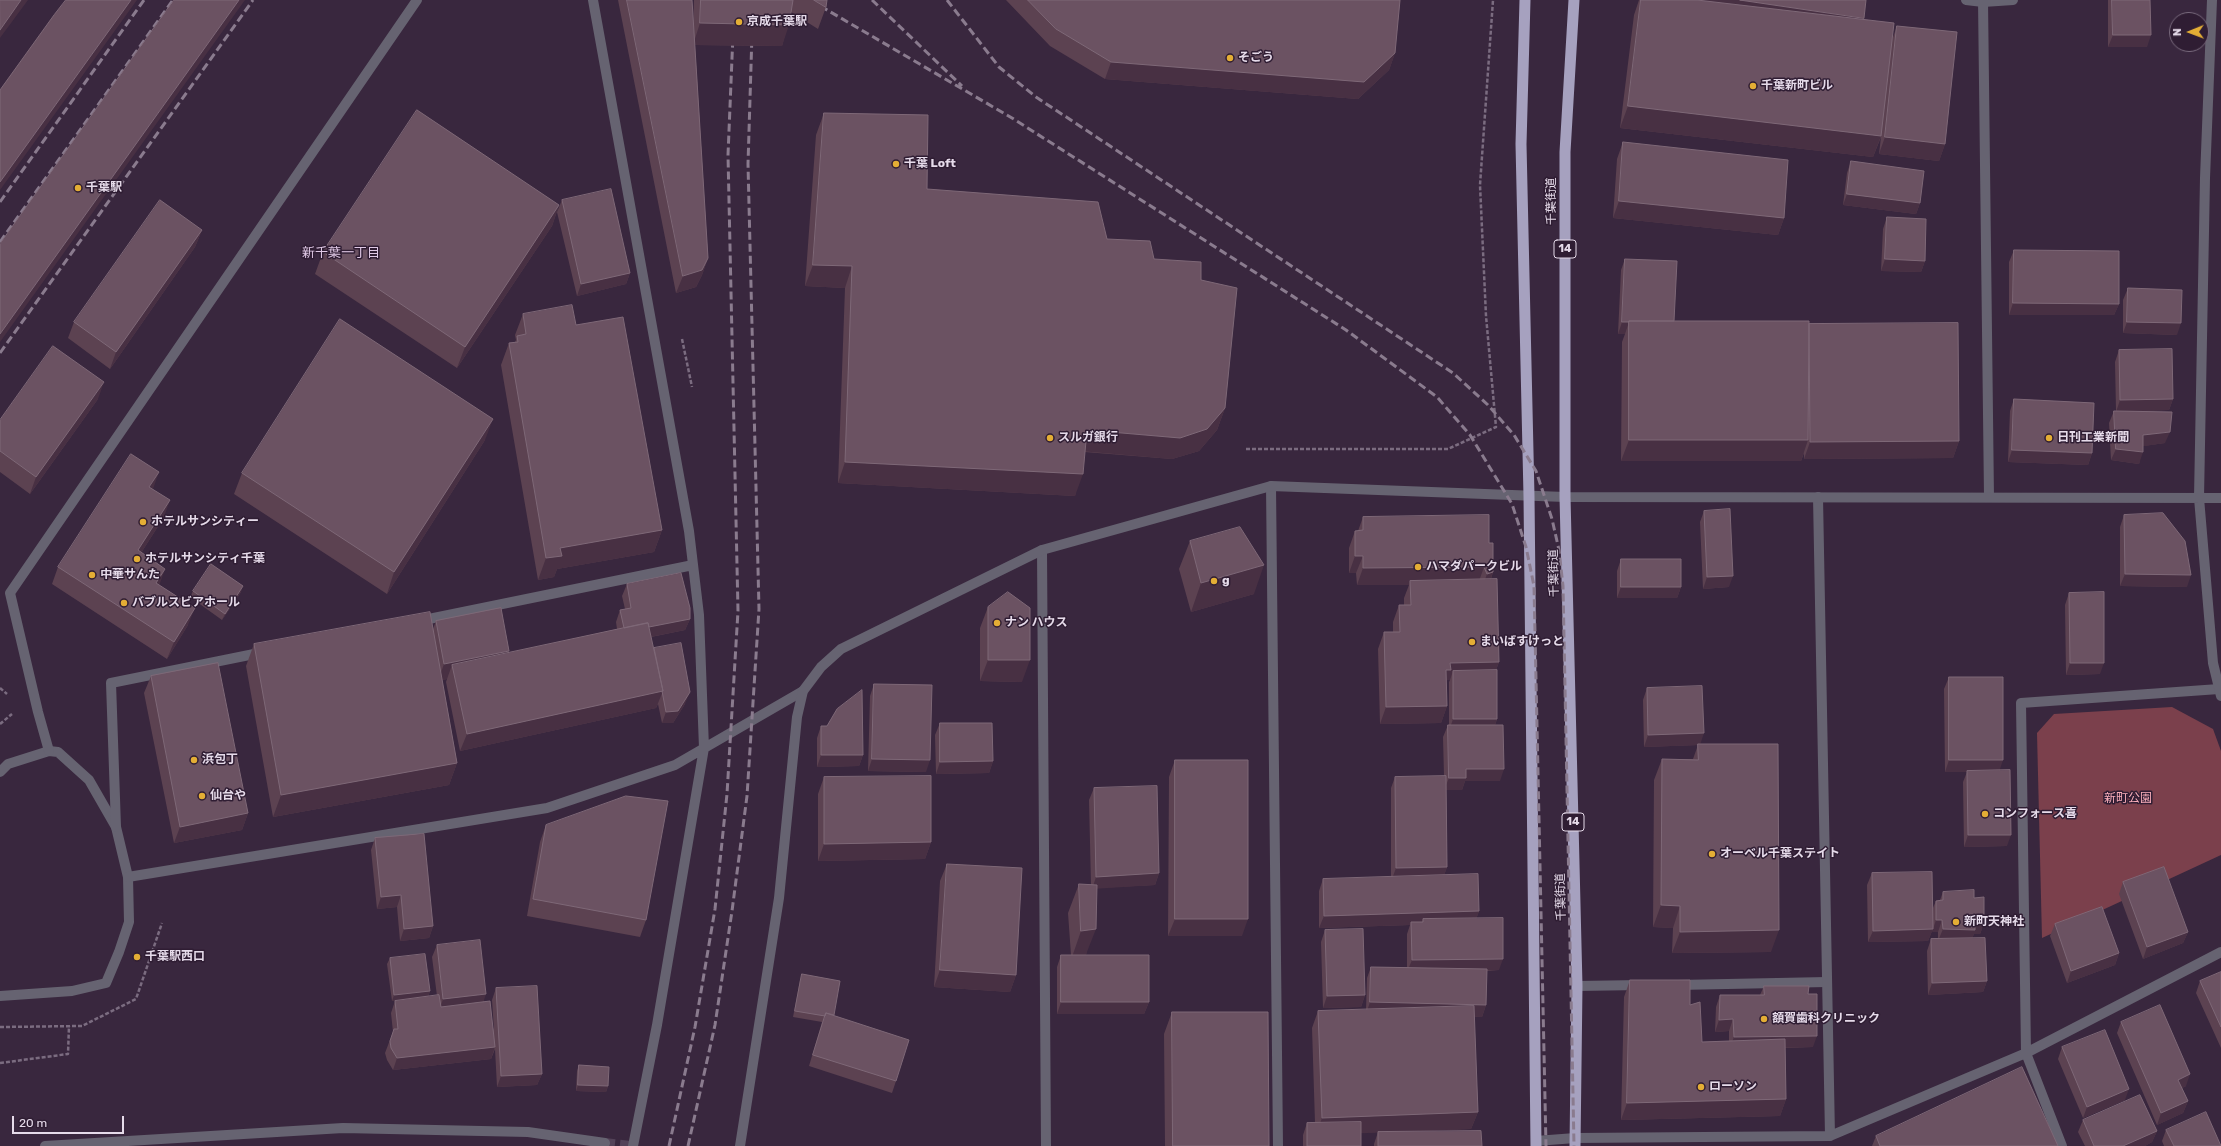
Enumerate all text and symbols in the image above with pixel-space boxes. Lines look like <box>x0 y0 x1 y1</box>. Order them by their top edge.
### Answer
north arrow <box>2169 12 2209 52</box>
place label: 京成千葉駅 <box>747 15 807 29</box>
marker: 京成千葉駅 <box>734 17 744 27</box>
text: N <box>2171 28 2184 36</box>
place label: そごう <box>1238 51 1274 65</box>
marker: そごう <box>1225 53 1235 63</box>
place label: 千葉新町ビル <box>1761 79 1833 93</box>
marker: 千葉新町ビル <box>1748 81 1758 91</box>
place label: 千葉 Loft <box>904 157 956 171</box>
marker: 千葉 Loft <box>891 159 901 169</box>
street label: 千葉街道 <box>1545 177 1559 225</box>
place label: 千葉駅 <box>86 181 122 195</box>
marker: 千葉駅 <box>73 183 83 193</box>
road number: 14 <box>1554 240 1576 258</box>
district label: 新千葉一丁目 <box>302 245 380 261</box>
place label: スルガ銀行 <box>1058 431 1118 445</box>
place label: 日刊工業新聞 <box>2057 431 2129 445</box>
marker: スルガ銀行 <box>1045 433 1055 443</box>
marker: 日刊工業新聞 <box>2044 433 2054 443</box>
place label: ホテルサンシティー <box>151 515 259 529</box>
marker: ホテルサンシティー <box>138 517 148 527</box>
street label: 千葉街道 <box>1546 549 1562 597</box>
place label: ホテルサンシティ千葉 <box>145 552 265 566</box>
marker: ホテルサンシティ千葉 <box>132 554 142 564</box>
place label: ハマダパークビル <box>1426 560 1522 574</box>
marker: ハマダパークビル <box>1413 562 1423 572</box>
place label: 中華サんた <box>100 568 160 582</box>
marker: 中華サんた <box>87 570 97 580</box>
place label: g <box>1222 574 1230 588</box>
marker: g <box>1209 576 1219 586</box>
place label: バブルスビアホール <box>132 596 240 610</box>
marker: バブルスビアホール <box>119 598 129 608</box>
place label: ナン ハウス <box>1005 616 1068 630</box>
marker: ナン ハウス <box>992 618 1002 628</box>
place label: まいばすけっと <box>1480 635 1564 649</box>
marker: まいばすけっと <box>1467 637 1477 647</box>
place label: 浜包丁 <box>202 753 238 767</box>
marker: 浜包丁 <box>189 755 199 765</box>
place label: 仙台や <box>210 789 246 803</box>
marker: 仙台や <box>197 791 207 801</box>
park label: 新町公園 <box>2104 792 2152 806</box>
place label: コンフォース喜 <box>1993 807 2077 821</box>
marker: コンフォース喜 <box>1980 809 1990 819</box>
road number: 14 <box>1562 813 1584 831</box>
place label: オーベル千葉ステイト <box>1720 847 1840 861</box>
marker: オーベル千葉ステイト <box>1707 849 1717 859</box>
street label: 千葉街道 <box>1553 873 1569 921</box>
place label: 新町天神社 <box>1964 915 2024 929</box>
marker: 新町天神社 <box>1951 917 1961 927</box>
place label: 千葉駅西口 <box>145 950 205 964</box>
marker: 千葉駅西口 <box>132 952 142 962</box>
place label: 額賀歯科クリニック <box>1772 1012 1880 1026</box>
marker: 額賀歯科クリニック <box>1759 1014 1769 1024</box>
place label: ローソン <box>1709 1080 1757 1094</box>
marker: ローソン <box>1696 1082 1706 1092</box>
scale bar <box>14 1108 126 1134</box>
text: 20 m <box>19 1116 47 1130</box>

